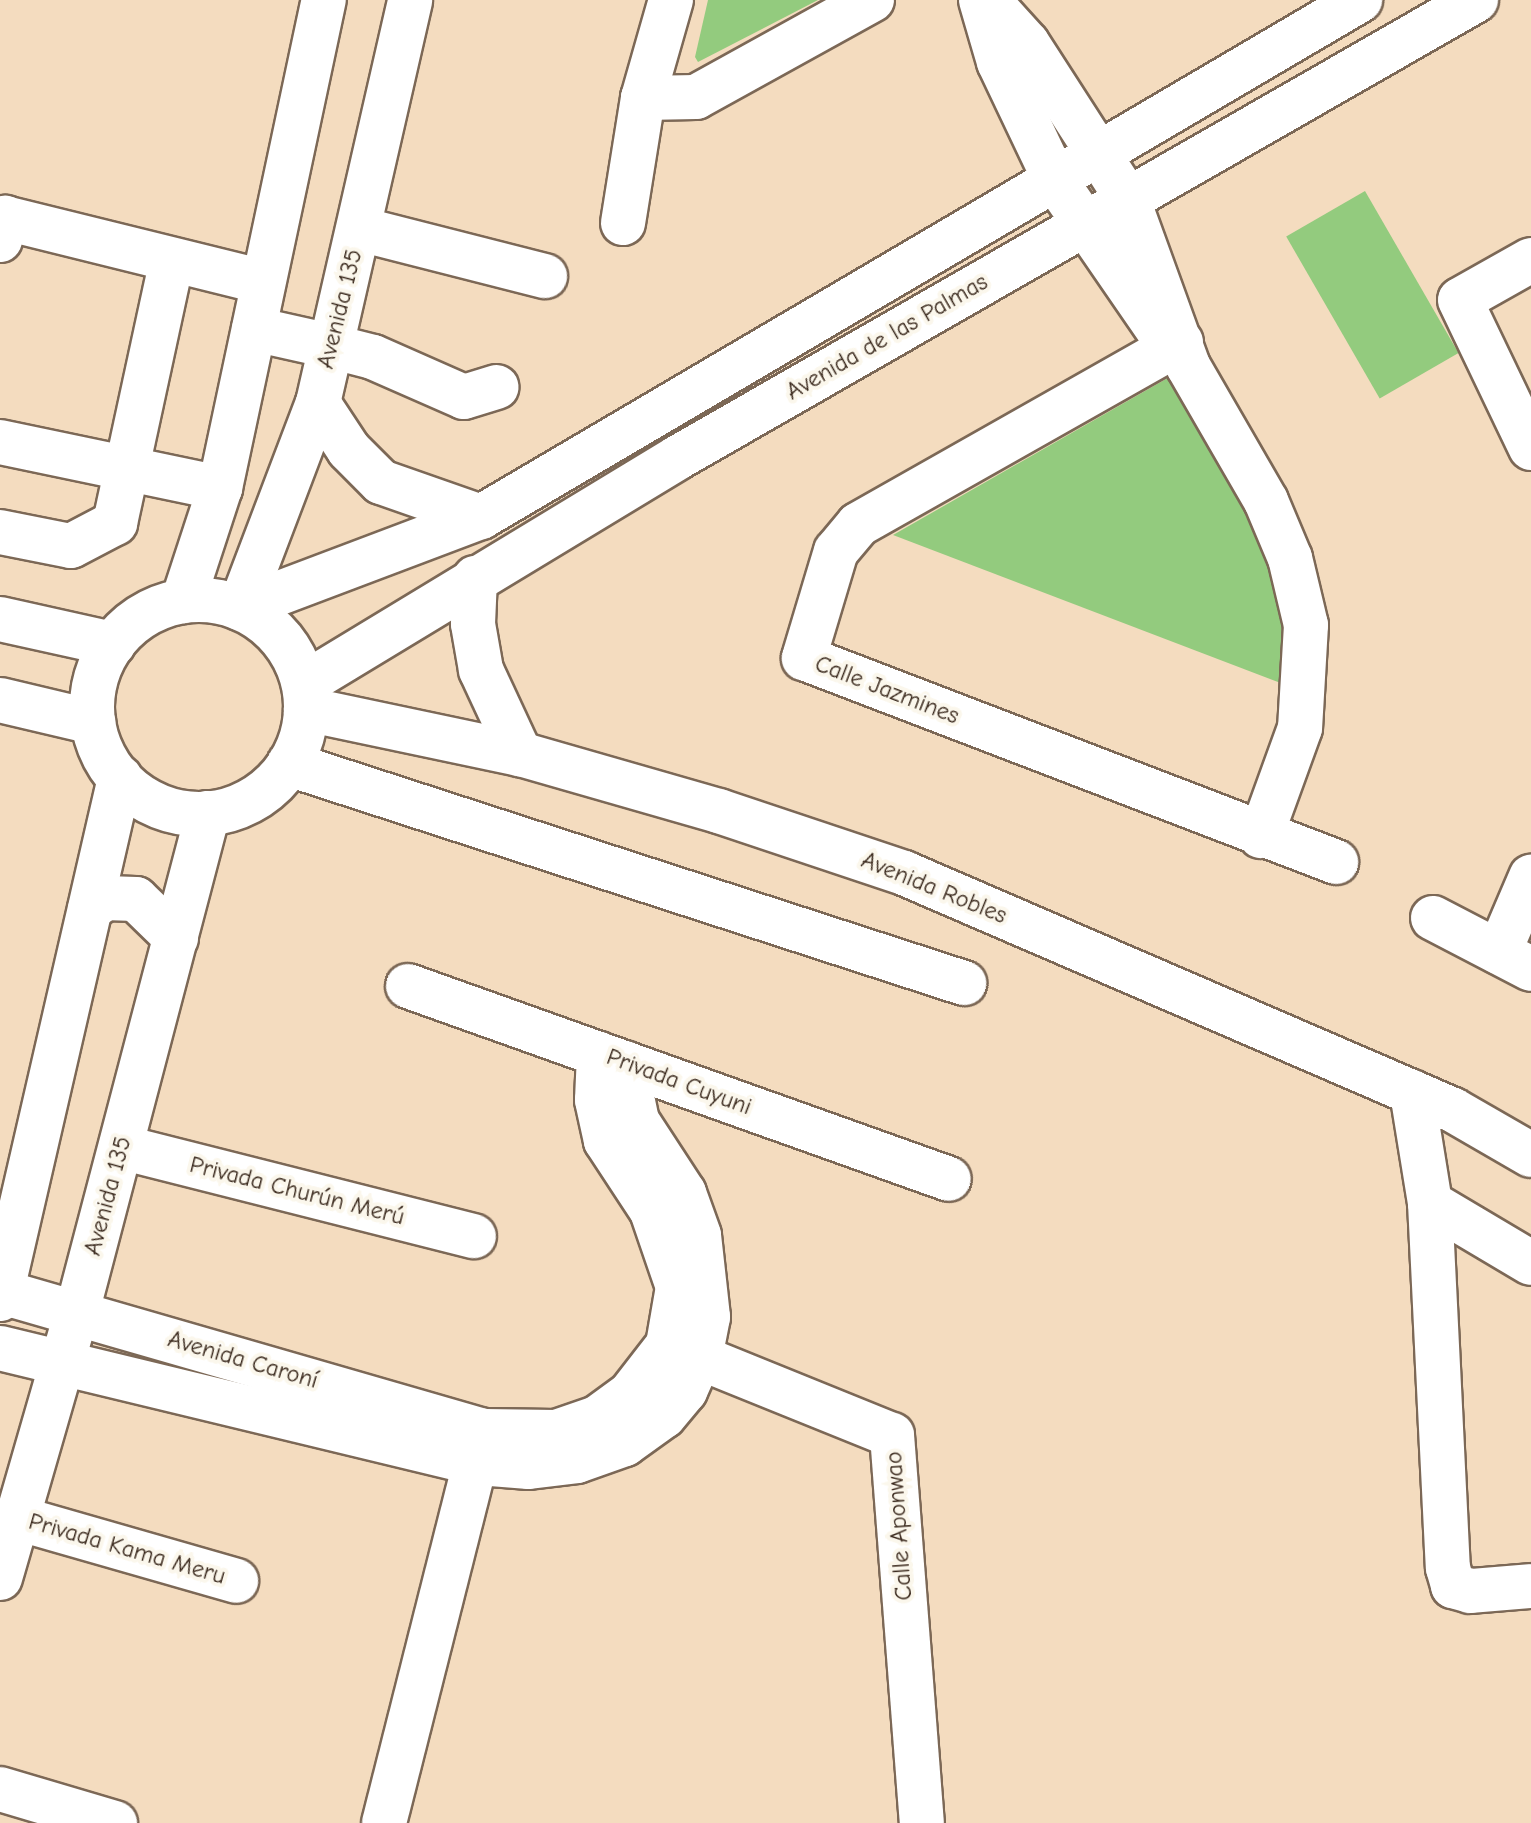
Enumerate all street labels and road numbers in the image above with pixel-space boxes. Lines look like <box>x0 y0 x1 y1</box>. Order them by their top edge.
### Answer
street label: Avenida 135 <box>311 246 369 372</box>
street label: Avenida de las Palmas <box>781 268 993 406</box>
street label: Calle Jazmines <box>811 649 963 731</box>
street label: Avenida Robles <box>857 846 1011 930</box>
street label: Privada Cuyuni <box>603 1042 755 1122</box>
street label: Avenida 135 <box>78 1133 138 1259</box>
street label: Privada Churún Merú <box>187 1150 407 1232</box>
street label: Avenida Caroní <box>165 1325 321 1395</box>
street label: Calle Aponwao <box>879 1451 919 1601</box>
street label: Privada Kama Meru <box>25 1507 229 1591</box>

